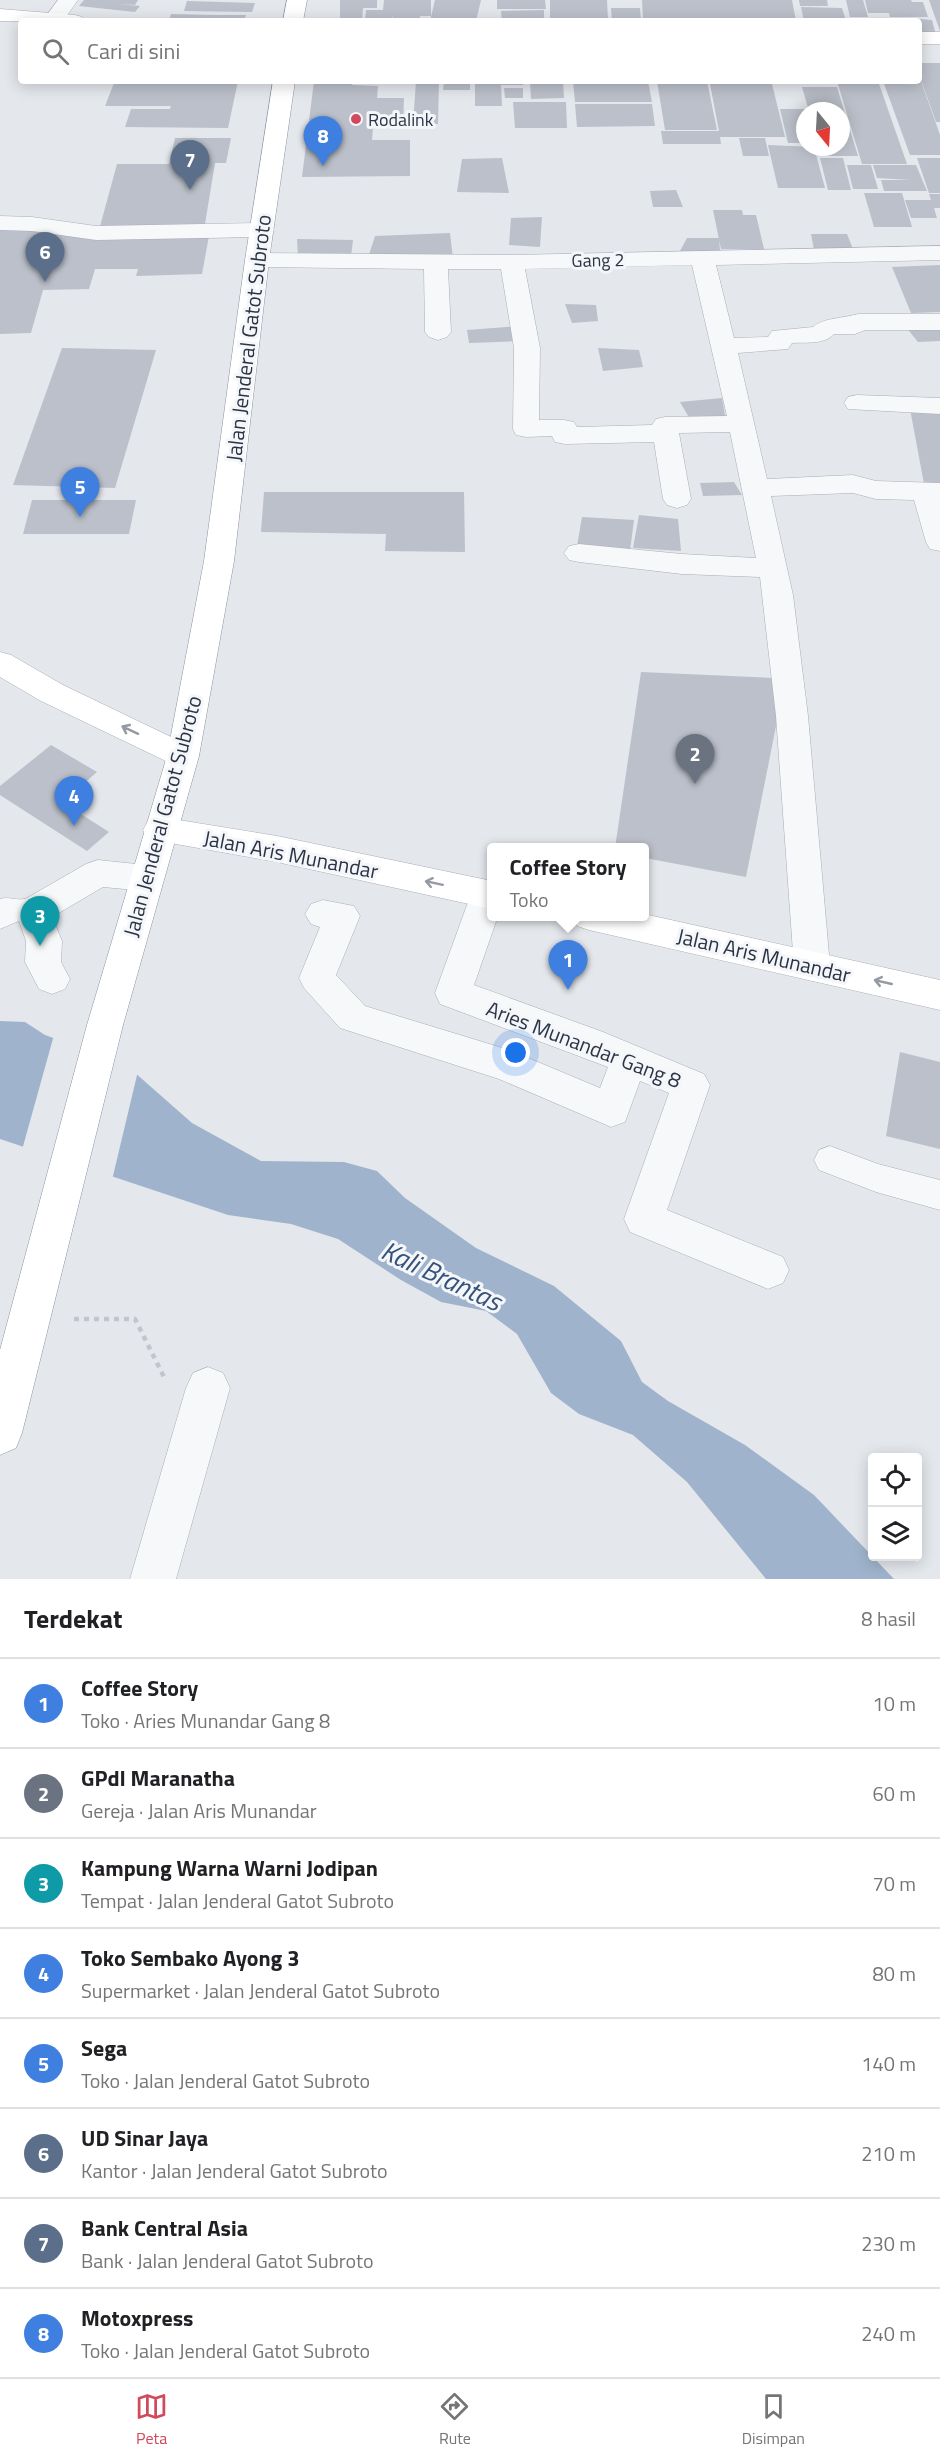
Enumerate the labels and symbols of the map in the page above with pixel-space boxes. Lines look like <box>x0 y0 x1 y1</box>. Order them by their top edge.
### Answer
north arrow <box>796 102 850 156</box>
place label: Rodalink <box>368 106 434 133</box>
marker: Rodalink <box>349 112 363 126</box>
pin: 8 <box>304 116 342 166</box>
pin: 7 <box>170 140 210 190</box>
street label: Jalan Jenderal Gatot Subroto <box>217 213 279 463</box>
pin: 6 <box>26 232 64 282</box>
street label: Gang 2 <box>571 246 625 274</box>
pin: 5 <box>60 468 100 517</box>
street label: Jalan Jenderal Gatot Subroto <box>114 692 210 940</box>
one-way arrow <box>121 724 139 736</box>
pin: 2 <box>676 734 714 784</box>
pin: 4 <box>54 776 94 826</box>
street label: Jalan Aris Munandar <box>201 821 381 887</box>
one-way arrow <box>425 876 444 888</box>
pin: 3 <box>20 896 60 946</box>
street label: Jalan Aris Munandar <box>674 919 854 991</box>
pin: 1 <box>548 940 588 990</box>
one-way arrow <box>874 976 893 987</box>
street label: Aries Munandar Gang 8 <box>482 992 686 1096</box>
your location <box>501 1038 530 1067</box>
water label: Kali Brantas <box>375 1229 511 1322</box>

